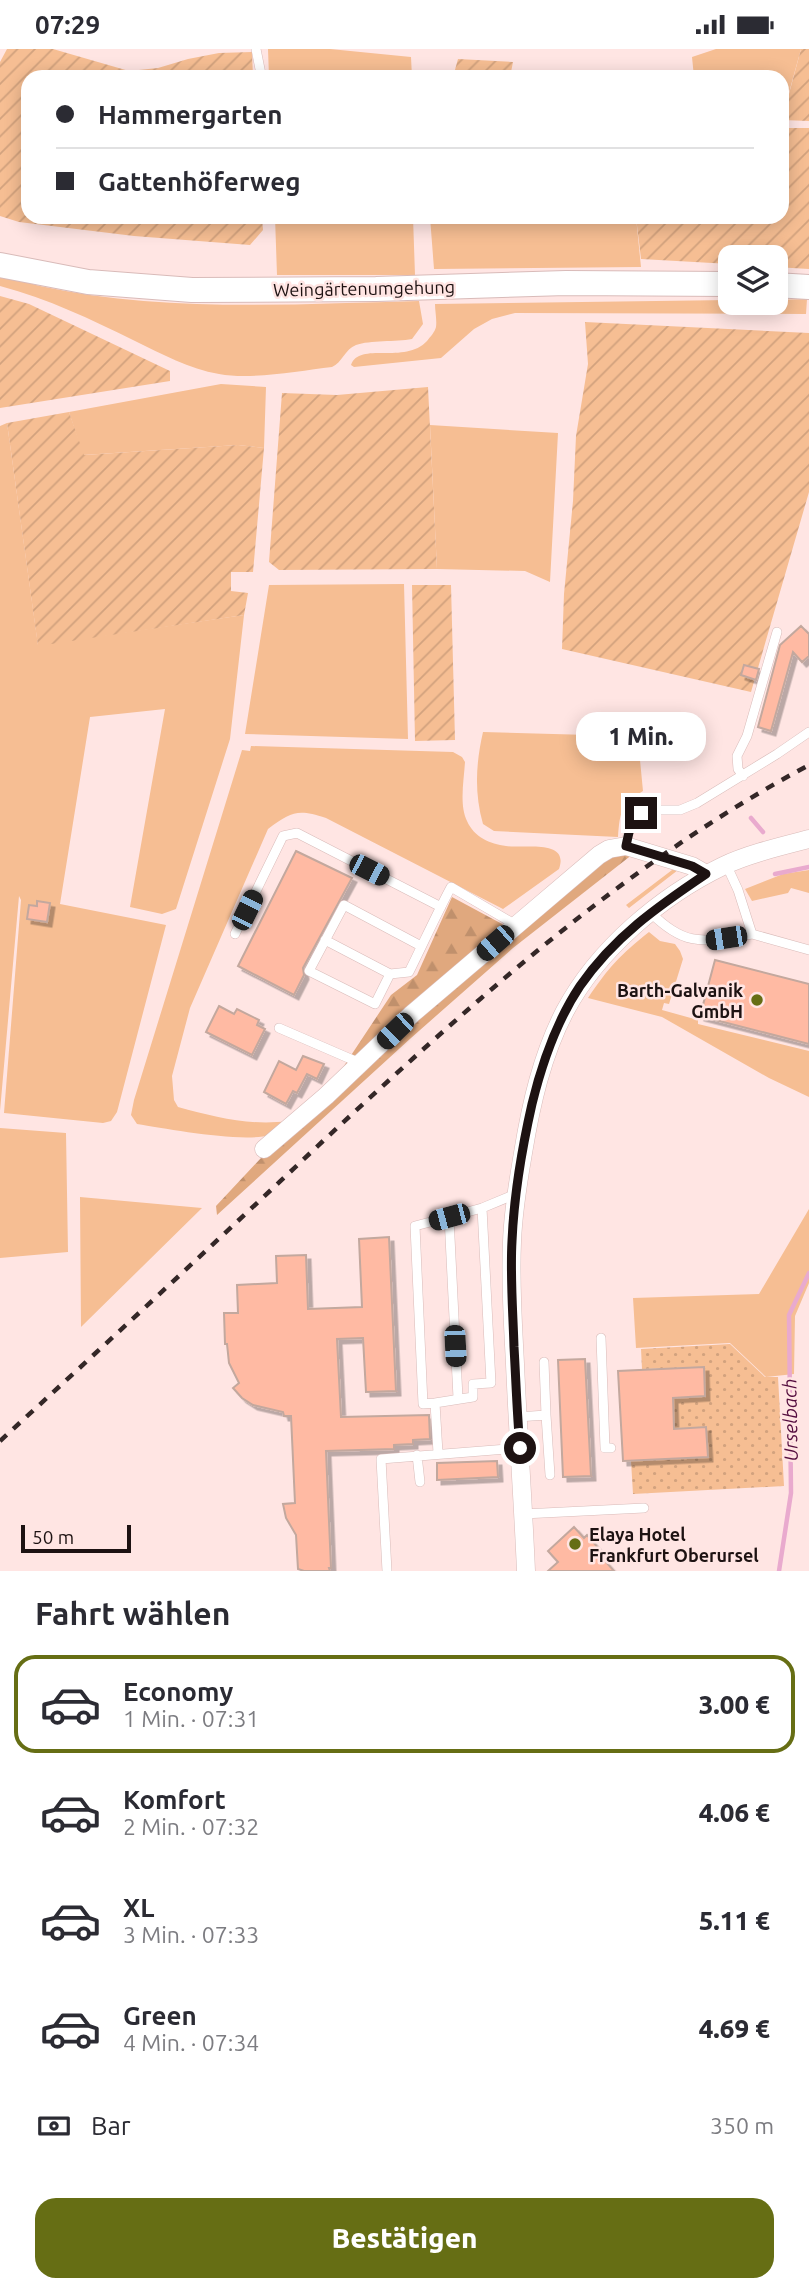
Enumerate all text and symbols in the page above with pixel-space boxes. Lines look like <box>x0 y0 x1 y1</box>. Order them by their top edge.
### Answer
text: 07:29 <box>35 10 100 39</box>
text: Hammergarten <box>98 100 282 129</box>
text: Gattenhöferweg <box>98 167 301 196</box>
map controls <box>718 245 788 315</box>
button: layers <box>718 245 788 315</box>
street label: Weingärtenumgehung <box>273 276 455 300</box>
callout: 1 Min. <box>576 711 706 761</box>
text: 1 Min. <box>609 724 673 749</box>
route end <box>625 797 657 829</box>
car <box>346 851 393 889</box>
car <box>229 887 266 933</box>
car <box>473 921 518 965</box>
car <box>704 924 749 952</box>
place label: Barth-Galvanik GmbH <box>617 980 743 1021</box>
marker: Barth-Galvanik GmbH <box>749 992 765 1008</box>
car <box>373 1009 418 1053</box>
car <box>426 1201 473 1233</box>
car <box>444 1324 467 1368</box>
water label: Urselbach <box>778 1378 802 1462</box>
route start <box>504 1432 536 1464</box>
scale bar <box>21 1522 131 1554</box>
place label: Elaya Hotel Frankfurt Oberursel <box>589 1524 759 1565</box>
text: 50 m <box>32 1526 74 1548</box>
marker: Elaya Hotel Frankfurt Oberursel <box>567 1536 583 1552</box>
text: Fahrt wählen <box>35 1595 230 1631</box>
icon: car <box>39 1673 102 1736</box>
text: Economy <box>123 1677 233 1706</box>
text: 3.00 € <box>699 1690 770 1719</box>
text: 1 Min. · 07:31 <box>123 1706 259 1731</box>
icon: car <box>39 1781 102 1844</box>
text: Komfort <box>123 1785 226 1814</box>
text: 4.06 € <box>699 1798 770 1827</box>
text: 2 Min. · 07:32 <box>123 1814 259 1839</box>
icon: car <box>39 1889 102 1952</box>
text: XL <box>123 1893 154 1922</box>
text: 5.11 € <box>699 1906 770 1935</box>
text: 3 Min. · 07:33 <box>123 1922 259 1947</box>
icon: car <box>39 1997 102 2060</box>
text: Green <box>123 2001 197 2030</box>
text: 4.69 € <box>699 2014 770 2043</box>
text: 4 Min. · 07:34 <box>123 2030 259 2055</box>
icon: cash <box>35 2107 73 2145</box>
text: Bar <box>91 2111 131 2140</box>
text: 350 m <box>710 2113 774 2138</box>
button: Bestätigen <box>35 2198 774 2278</box>

